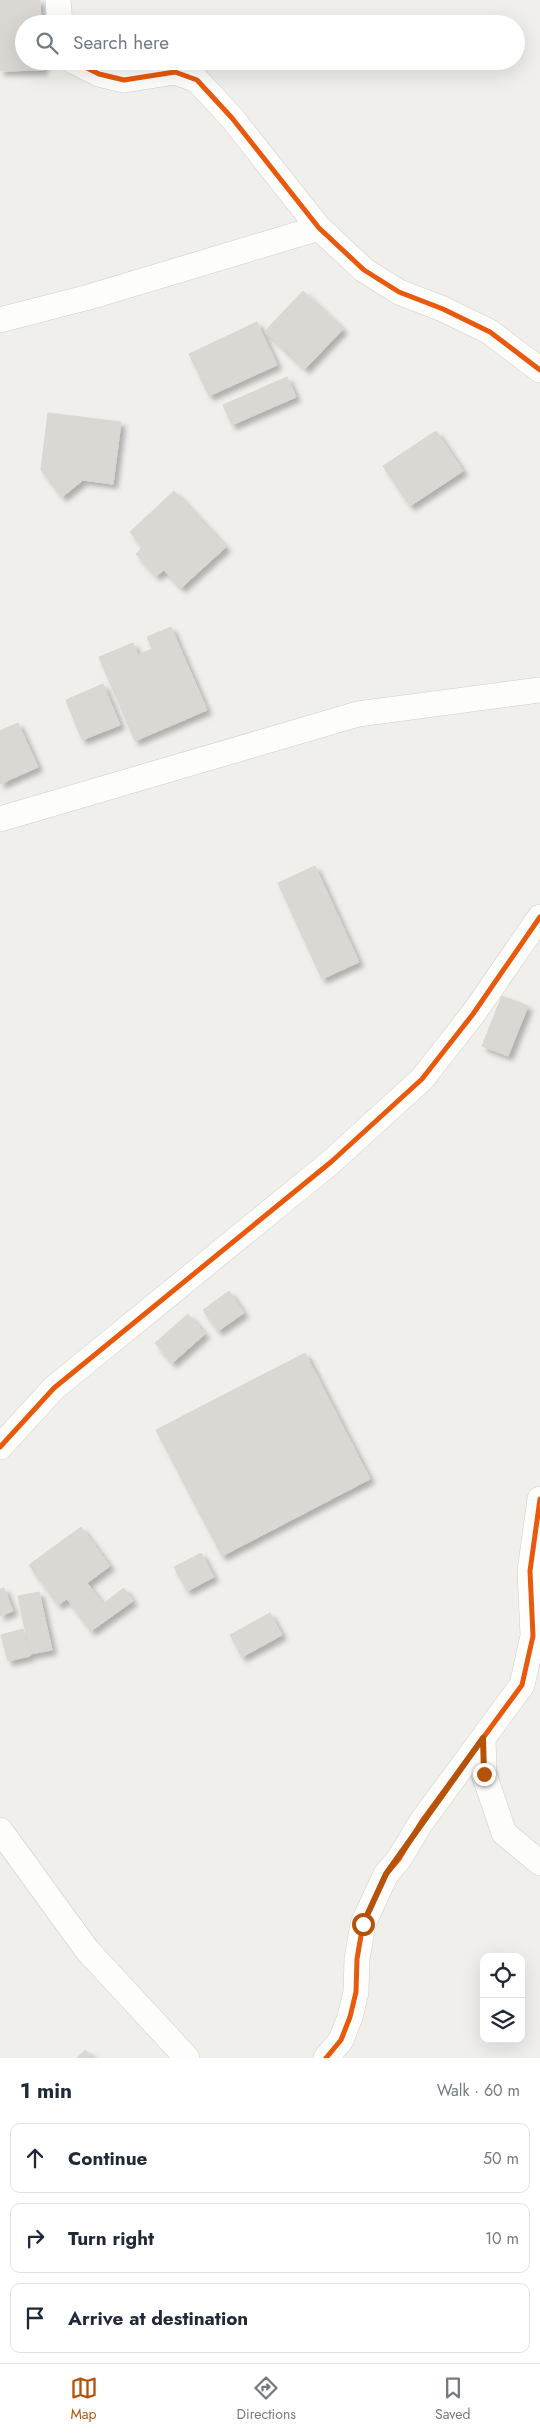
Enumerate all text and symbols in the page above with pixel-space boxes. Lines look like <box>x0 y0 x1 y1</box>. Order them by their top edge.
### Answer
search box <box>15 15 525 70</box>
icon: search <box>33 29 61 57</box>
text: Search here <box>73 29 169 56</box>
route end <box>473 1763 496 1786</box>
route start <box>352 1913 375 1936</box>
map controls <box>480 1953 525 2043</box>
button: locate <box>480 1953 525 1998</box>
button: layers <box>480 1998 525 2043</box>
text: 1 min <box>20 2076 72 2106</box>
text: Walk · 60 m <box>437 2079 520 2102</box>
icon: ahead <box>21 2144 49 2172</box>
text: Continue <box>68 2145 147 2172</box>
text: 50 m <box>483 2147 519 2170</box>
icon: right <box>21 2224 49 2252</box>
text: Turn right <box>68 2225 154 2252</box>
text: 10 m <box>485 2227 519 2250</box>
icon: arrive <box>21 2304 49 2332</box>
text: Arrive at destination <box>68 2305 248 2332</box>
tab: Map <box>70 2374 98 2424</box>
tab: Directions <box>237 2374 296 2424</box>
tab: Saved <box>435 2374 470 2424</box>

